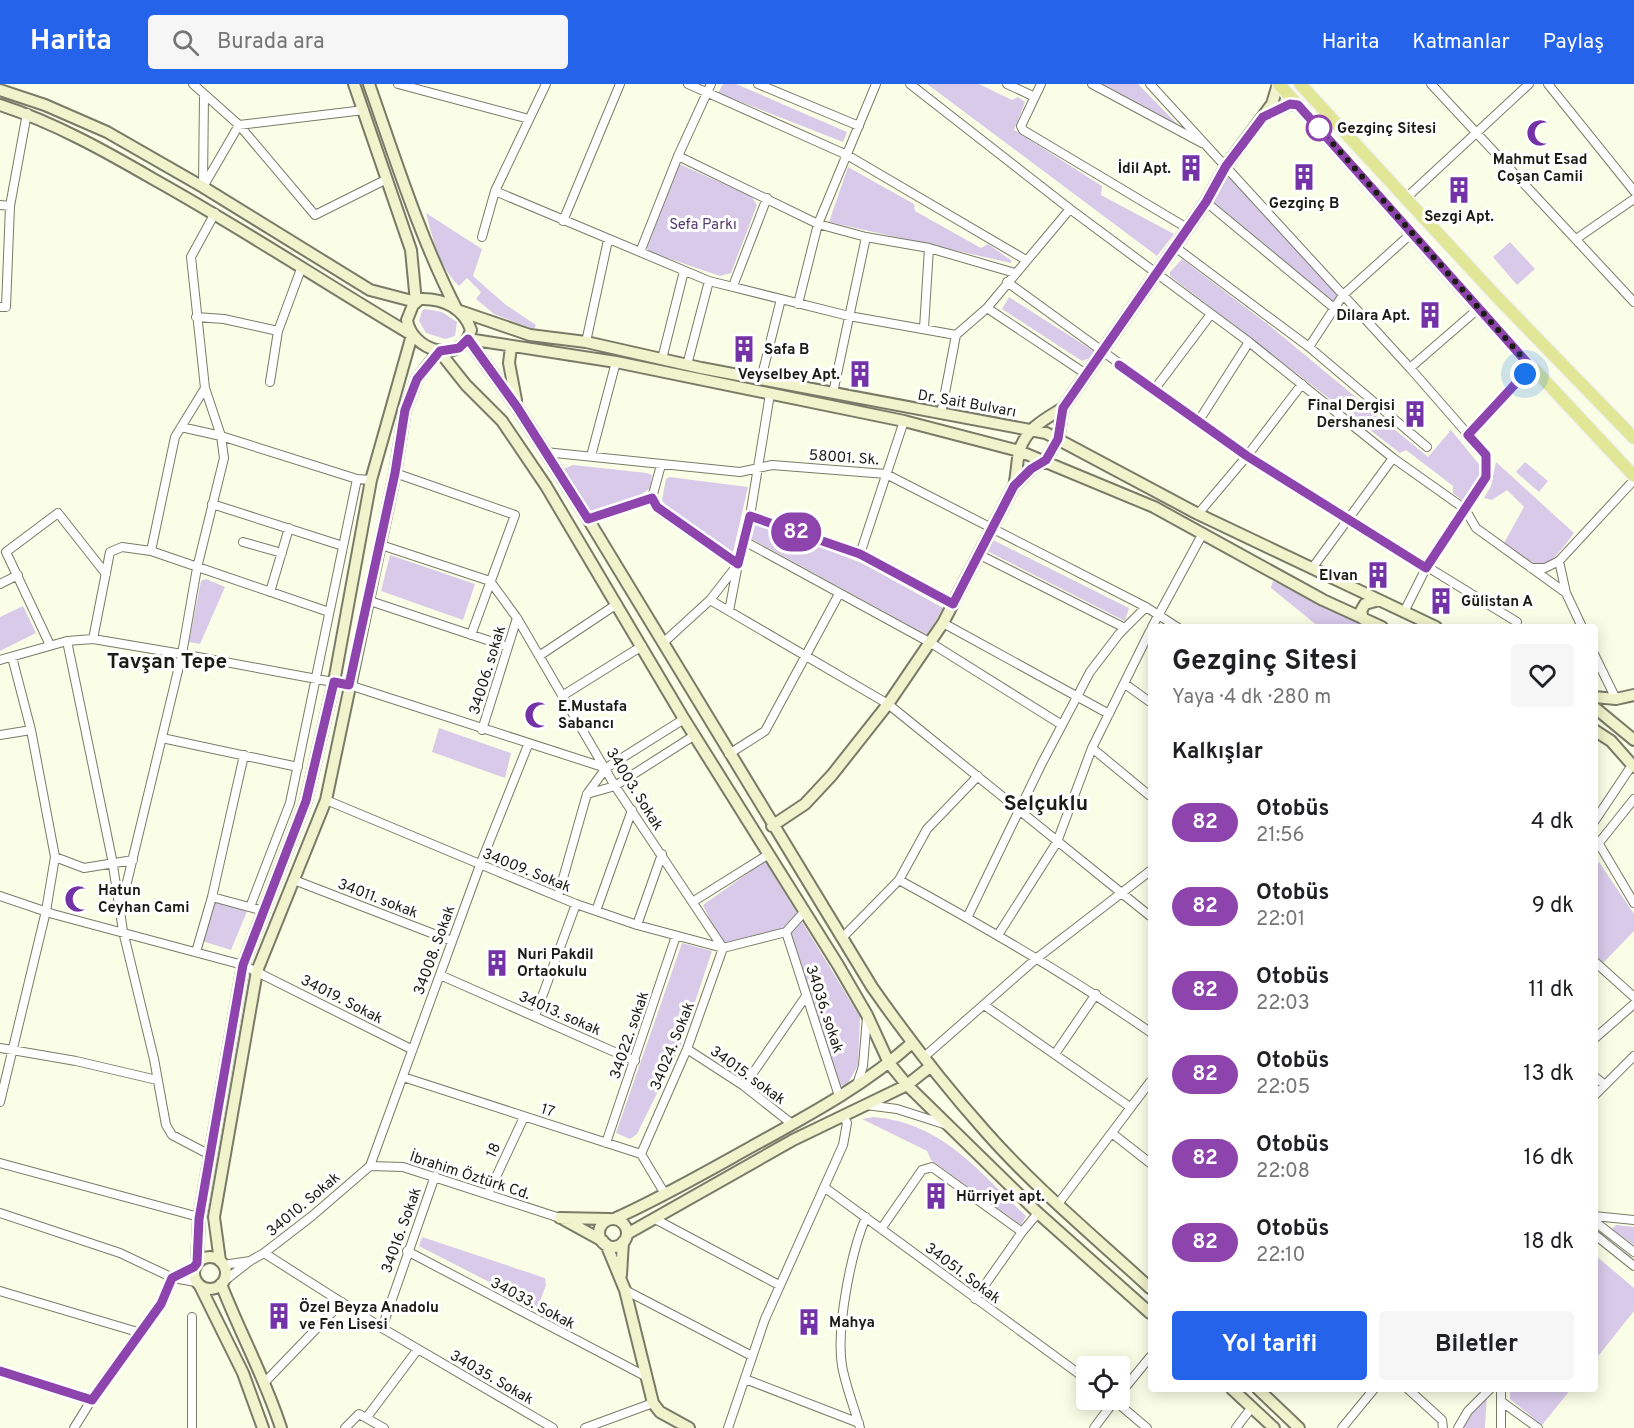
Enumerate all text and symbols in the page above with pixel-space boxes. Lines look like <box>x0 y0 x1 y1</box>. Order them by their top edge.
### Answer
search box <box>148 15 568 69</box>
text: Harita <box>30 24 112 60</box>
icon: search <box>169 26 202 59</box>
text: Burada ara <box>217 29 325 56</box>
text: Harita <box>1322 29 1379 56</box>
text: Katmanlar <box>1412 29 1510 56</box>
text: Paylaş <box>1543 29 1604 56</box>
marker: Gezginç Sitesi <box>1306 115 1332 141</box>
mosque icon: Mahmut Esad Coşan Camii <box>1525 118 1555 148</box>
place label: Gezginç Sitesi <box>1337 120 1436 139</box>
place label: Mahmut Esad Coşan Camii <box>1493 151 1587 187</box>
building icon: İdil Apt. <box>1176 153 1206 183</box>
place label: İdil Apt. <box>1118 159 1171 179</box>
building icon: Gezginç B <box>1289 162 1319 192</box>
building icon: Sezgi Apt. <box>1444 175 1474 205</box>
place label: Gezginç B <box>1269 195 1339 214</box>
place label: Sezgi Apt. <box>1424 208 1494 227</box>
park label: Sefa Parkı <box>669 216 737 235</box>
building icon: Dilara Apt. <box>1415 300 1445 330</box>
place label: Dilara Apt. <box>1336 307 1410 326</box>
building icon: Safa B <box>729 334 759 364</box>
place label: Safa B <box>764 341 809 360</box>
building icon: Veyselbey Apt. <box>845 359 875 389</box>
your location <box>1510 359 1540 389</box>
place label: Veyselbey Apt. <box>738 366 840 385</box>
street label: Dr. Sait Bulvarı <box>916 386 1017 422</box>
place label: Final Dergisi Dershanesi <box>1308 397 1395 433</box>
building icon: Final Dergisi Dershanesi <box>1400 399 1430 429</box>
street label: 58001. Sk. <box>808 447 880 470</box>
line badge: 82 <box>769 512 823 552</box>
text: 82 <box>783 519 809 546</box>
building icon: Elvan <box>1363 560 1393 590</box>
place label: Elvan <box>1319 567 1358 586</box>
building icon: Gülistan A <box>1426 586 1456 616</box>
place label: Gülistan A <box>1461 593 1533 612</box>
street label: 34006. sokak <box>466 624 511 717</box>
text: Gezginç Sitesi <box>1172 644 1357 680</box>
button: heart <box>1511 644 1574 707</box>
district label: Tavşan Tepe <box>107 649 227 676</box>
text: Yaya · 4 dk · 280 m <box>1172 685 1331 711</box>
place label: E.Mustafa Sabancı <box>558 698 627 734</box>
mosque icon: E.Mustafa Sabancı <box>523 700 553 730</box>
text: Kalkışlar <box>1172 739 1263 766</box>
street label: 34003. Sokak <box>601 745 667 835</box>
district label: Selçuklu <box>1004 791 1088 818</box>
text: Otobüs <box>1256 796 1329 823</box>
text: 82 <box>1192 809 1218 836</box>
text: 4 dk <box>1531 809 1574 836</box>
text: 21:56 <box>1256 823 1305 849</box>
street label: 34009. Sokak <box>479 845 574 898</box>
street label: 34011. sokak <box>335 875 420 923</box>
text: Otobüs <box>1256 880 1329 907</box>
place label: Hatun Ceyhan Cami <box>98 882 190 918</box>
mosque icon: Hatun Ceyhan Cami <box>63 884 93 914</box>
text: 82 <box>1192 893 1218 920</box>
text: 9 dk <box>1532 893 1574 920</box>
street label: 34008. Sokak <box>410 903 460 998</box>
text: 22:01 <box>1256 907 1305 933</box>
place label: Nuri Pakdil Ortaokulu <box>517 946 594 982</box>
building icon: Nuri Pakdil Ortaokulu <box>482 948 512 978</box>
street label: 34036. sokak <box>800 963 847 1056</box>
text: Otobüs <box>1256 964 1329 991</box>
street label: 34019. Sokak <box>297 971 386 1029</box>
text: 82 <box>1192 977 1218 1004</box>
text: 11 dk <box>1528 977 1574 1004</box>
street label: 34013. sokak <box>515 988 604 1041</box>
street label: 34022. sokak <box>606 989 654 1082</box>
text: 22:03 <box>1256 991 1310 1017</box>
street label: 34024. Sokak <box>647 1000 700 1094</box>
street label: 34015. sokak <box>706 1043 789 1110</box>
text: Otobüs <box>1256 1048 1329 1075</box>
text: 82 <box>1192 1061 1218 1088</box>
text: 13 dk <box>1523 1061 1574 1088</box>
text: 22:05 <box>1256 1075 1310 1101</box>
street label: 17 <box>538 1100 557 1123</box>
text: Otobüs <box>1256 1132 1329 1159</box>
street label: 18 <box>483 1140 506 1161</box>
text: 82 <box>1192 1145 1218 1172</box>
text: 16 dk <box>1523 1145 1574 1172</box>
street label: İbrahim Öztürk Cd. <box>407 1147 533 1205</box>
text: 22:08 <box>1256 1159 1310 1185</box>
street label: 34010. Sokak <box>263 1169 345 1242</box>
building icon: Hürriyet apt. <box>921 1181 951 1211</box>
street label: 34016. Sokak <box>378 1185 427 1276</box>
place label: Hürriyet apt. <box>956 1188 1045 1207</box>
text: Otobüs <box>1256 1216 1329 1243</box>
text: 82 <box>1192 1229 1218 1256</box>
text: 18 dk <box>1523 1229 1574 1256</box>
street label: 34051. Sokak <box>920 1239 1004 1309</box>
text: 22:10 <box>1256 1243 1305 1269</box>
street label: 34033. Sokak <box>487 1274 578 1335</box>
place label: Özel Beyza Anadolu ve Fen Lisesi <box>299 1297 439 1335</box>
building icon: Özel Beyza Anadolu ve Fen Lisesi <box>264 1301 294 1331</box>
building icon: Mahya <box>794 1307 824 1337</box>
button: Yol tarifi <box>1172 1311 1367 1380</box>
button: Biletler <box>1379 1311 1574 1380</box>
place label: Mahya <box>829 1314 875 1333</box>
street label: 34035. Sokak <box>446 1347 537 1410</box>
map controls <box>1076 1356 1130 1410</box>
button: locate <box>1076 1356 1130 1410</box>

